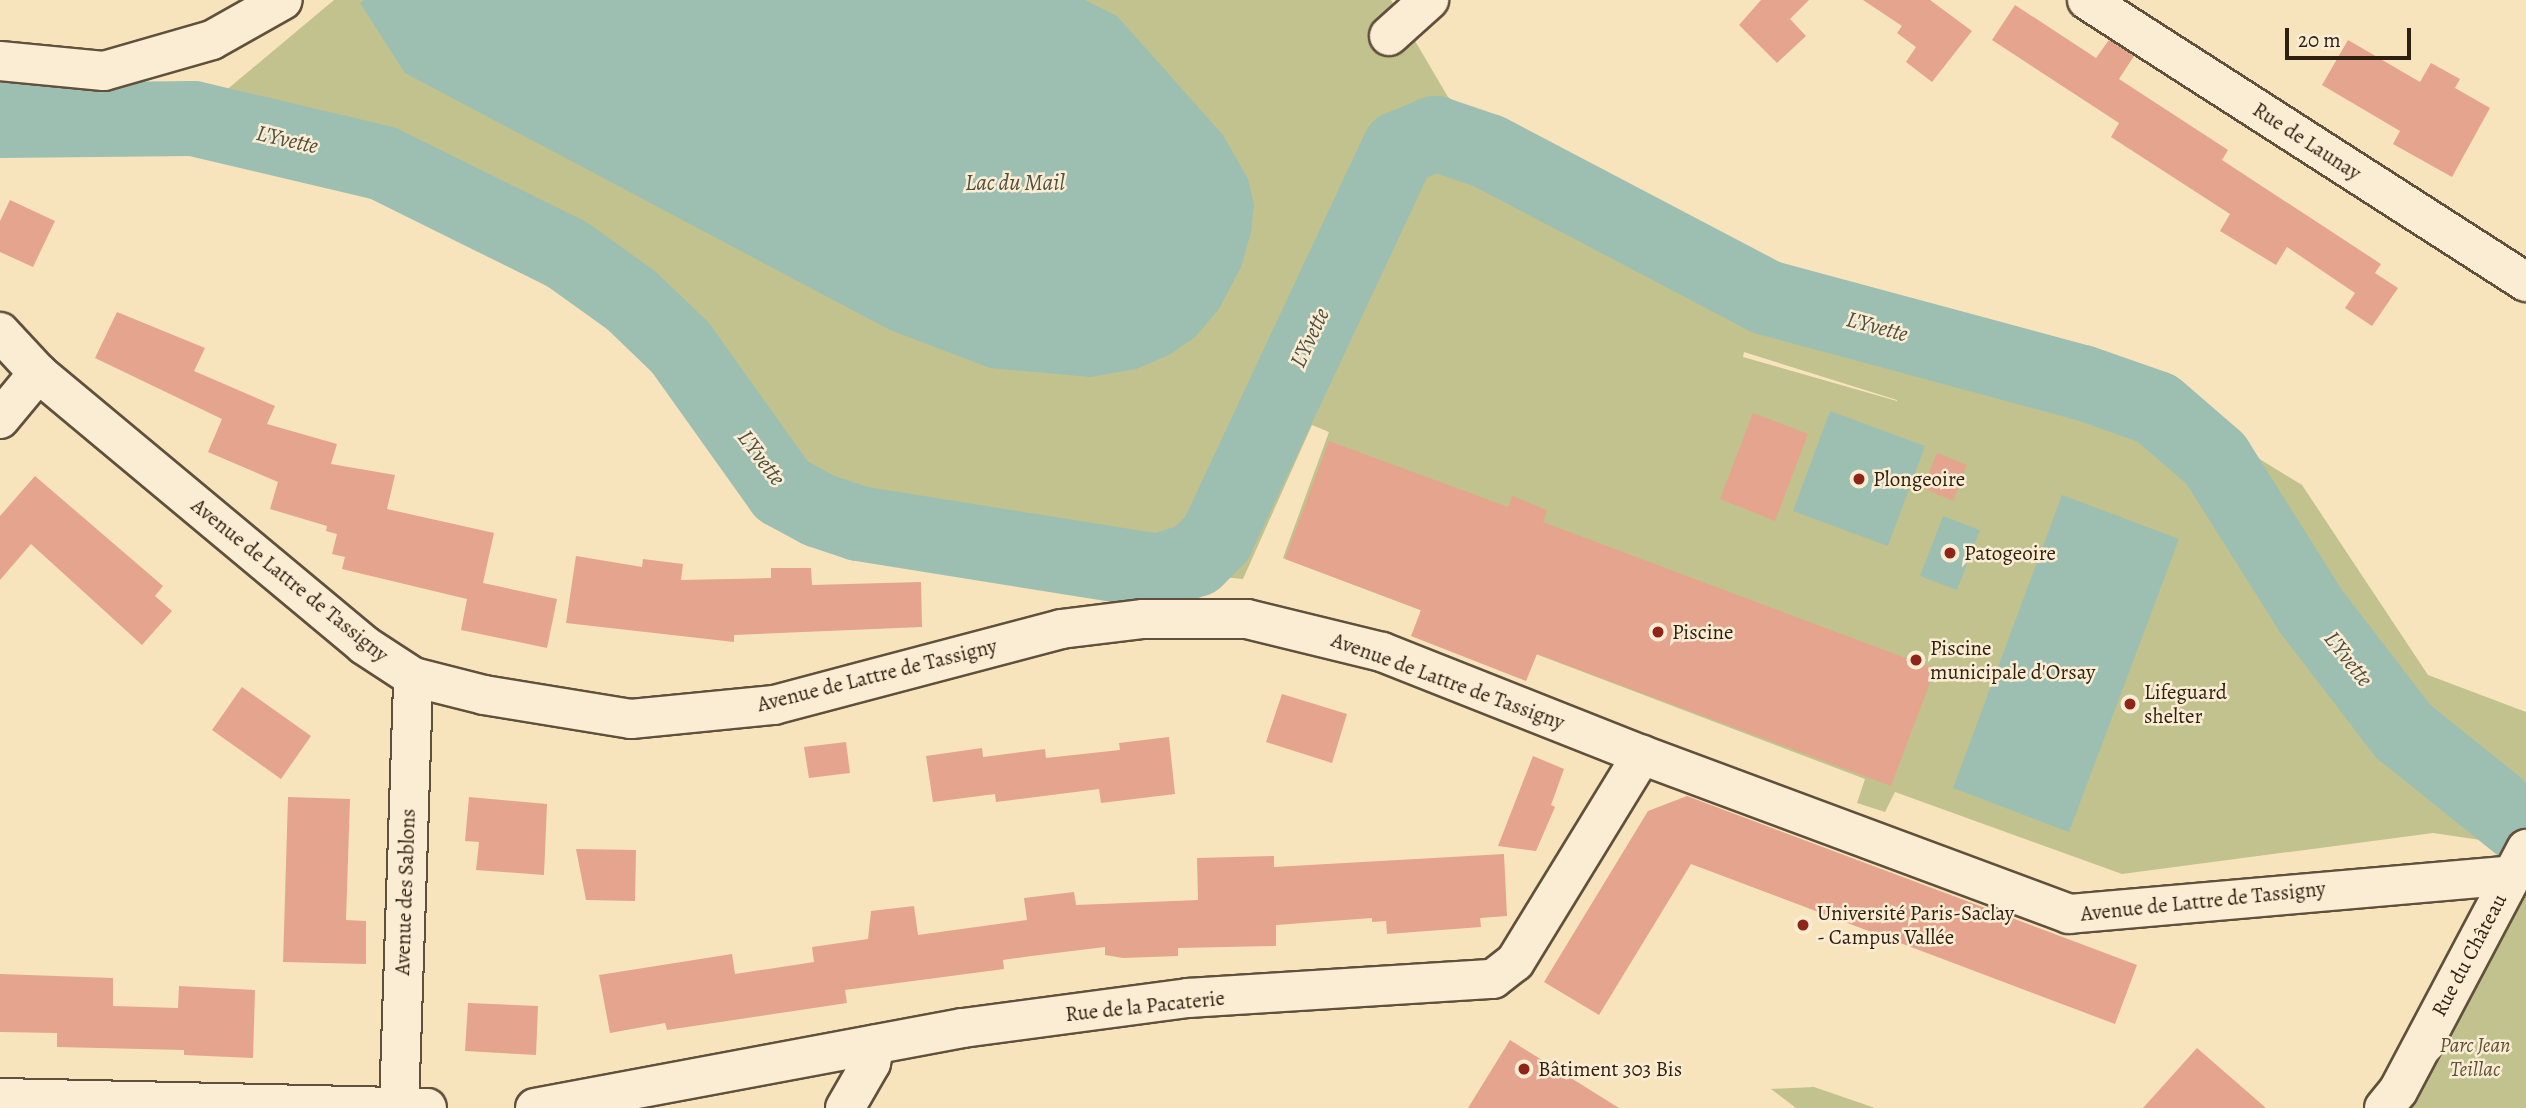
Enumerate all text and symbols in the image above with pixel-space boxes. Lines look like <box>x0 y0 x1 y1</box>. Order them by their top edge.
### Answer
scale bar <box>2288 14 2414 58</box>
text: 20 m <box>2298 26 2341 54</box>
street label: Rue de Launay <box>2248 97 2366 185</box>
water label: L'Yvette <box>253 119 321 161</box>
water label: Lac du Mail <box>965 169 1065 197</box>
water label: L'Yvette <box>1284 304 1336 372</box>
water label: L'Yvette <box>1843 306 1911 348</box>
water label: L'Yvette <box>731 425 791 491</box>
place label: Plongeoire <box>1873 466 1965 492</box>
marker: Plongeoire <box>1851 471 1867 487</box>
street label: Avenue de Lattre de Tassigny <box>186 493 394 667</box>
place label: Patogeoire <box>1964 540 2056 566</box>
marker: Patogeoire <box>1942 545 1958 561</box>
place label: Piscine <box>1672 619 1733 645</box>
marker: Piscine <box>1650 624 1666 640</box>
water label: L'Yvette <box>2318 626 2378 692</box>
street label: Avenue de Lattre de Tassigny <box>1328 627 1568 735</box>
street label: Avenue de Lattre de Tassigny <box>755 633 999 717</box>
place label: Piscine municipale d'Orsay <box>1930 635 2095 685</box>
marker: Piscine municipale d'Orsay <box>1908 652 1924 668</box>
place label: Lifeguard shelter <box>2144 679 2227 729</box>
marker: Lifeguard shelter <box>2122 696 2138 712</box>
street label: Avenue des Sablons <box>389 808 421 976</box>
street label: Avenue de Lattre de Tassigny <box>2079 876 2327 926</box>
street label: Rue du Château <box>2426 889 2512 1021</box>
place label: Université Paris-Saclay - Campus Vallée <box>1817 900 2014 950</box>
marker: Université Paris-Saclay - Campus Vallée <box>1795 917 1811 933</box>
street label: Rue de la Pacaterie <box>1064 985 1226 1027</box>
park label: Parc Jean Teillac <box>2439 1032 2511 1082</box>
place label: Bâtiment 303 Bis <box>1538 1056 1682 1082</box>
marker: Bâtiment 303 Bis <box>1516 1061 1532 1077</box>

